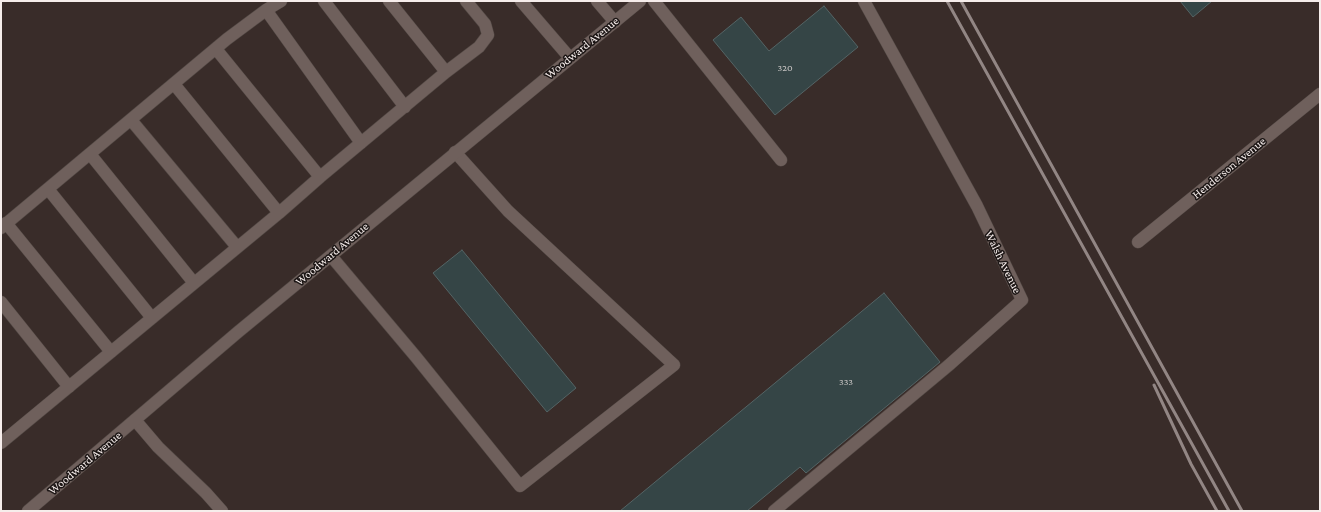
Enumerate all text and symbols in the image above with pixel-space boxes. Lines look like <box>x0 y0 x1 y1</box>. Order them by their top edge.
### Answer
street label: Woodward Avenue <box>542 14 622 82</box>
house number: 320 <box>777 62 793 74</box>
street label: Henderson Avenue <box>1189 134 1269 202</box>
street label: Woodward Avenue <box>293 219 371 289</box>
street label: Walsh Avenue <box>982 228 1024 296</box>
house number: 333 <box>839 376 853 388</box>
street label: Woodward Avenue <box>46 428 124 498</box>

